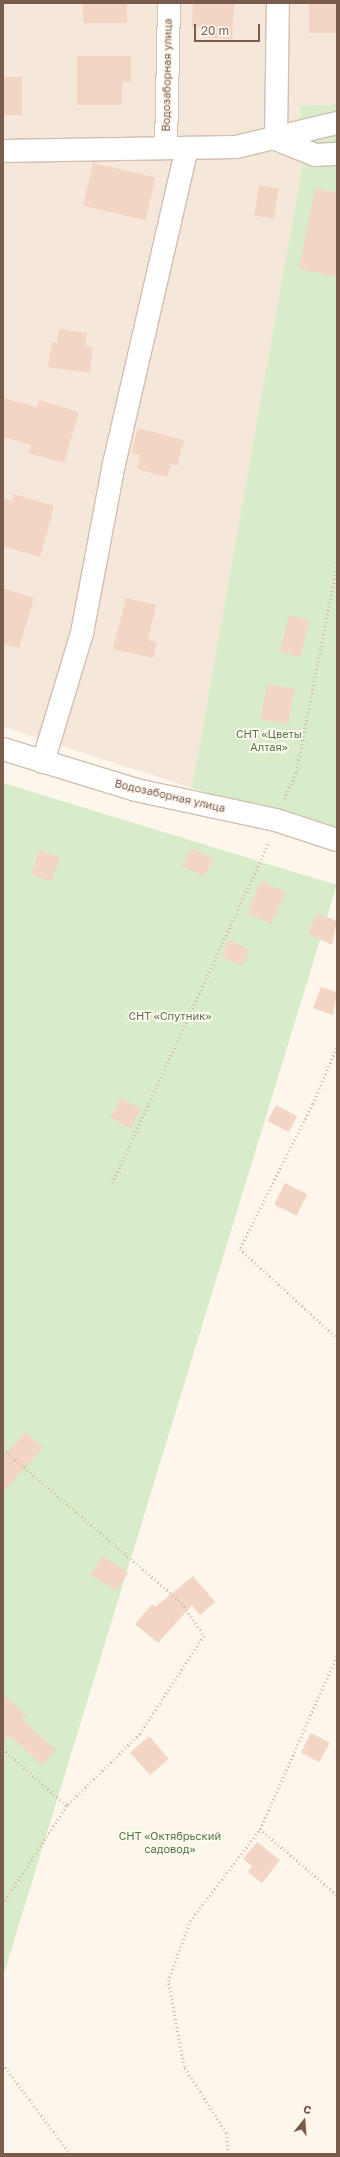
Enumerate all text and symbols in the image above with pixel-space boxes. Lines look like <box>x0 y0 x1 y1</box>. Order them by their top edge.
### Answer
scale bar <box>196 16 262 42</box>
street label: Водозаборная улица <box>159 18 175 132</box>
text: 20 m <box>201 23 229 38</box>
park label: СНТ «Цветы Алтая» <box>236 728 302 754</box>
street label: Водозаборная улица <box>113 777 227 815</box>
park label: СНТ «Спутник» <box>128 1009 212 1023</box>
park label: СНТ «Октябрьский садовод» <box>119 1830 221 1856</box>
north arrow <box>284 2101 324 2141</box>
text: С <box>302 2102 313 2116</box>

